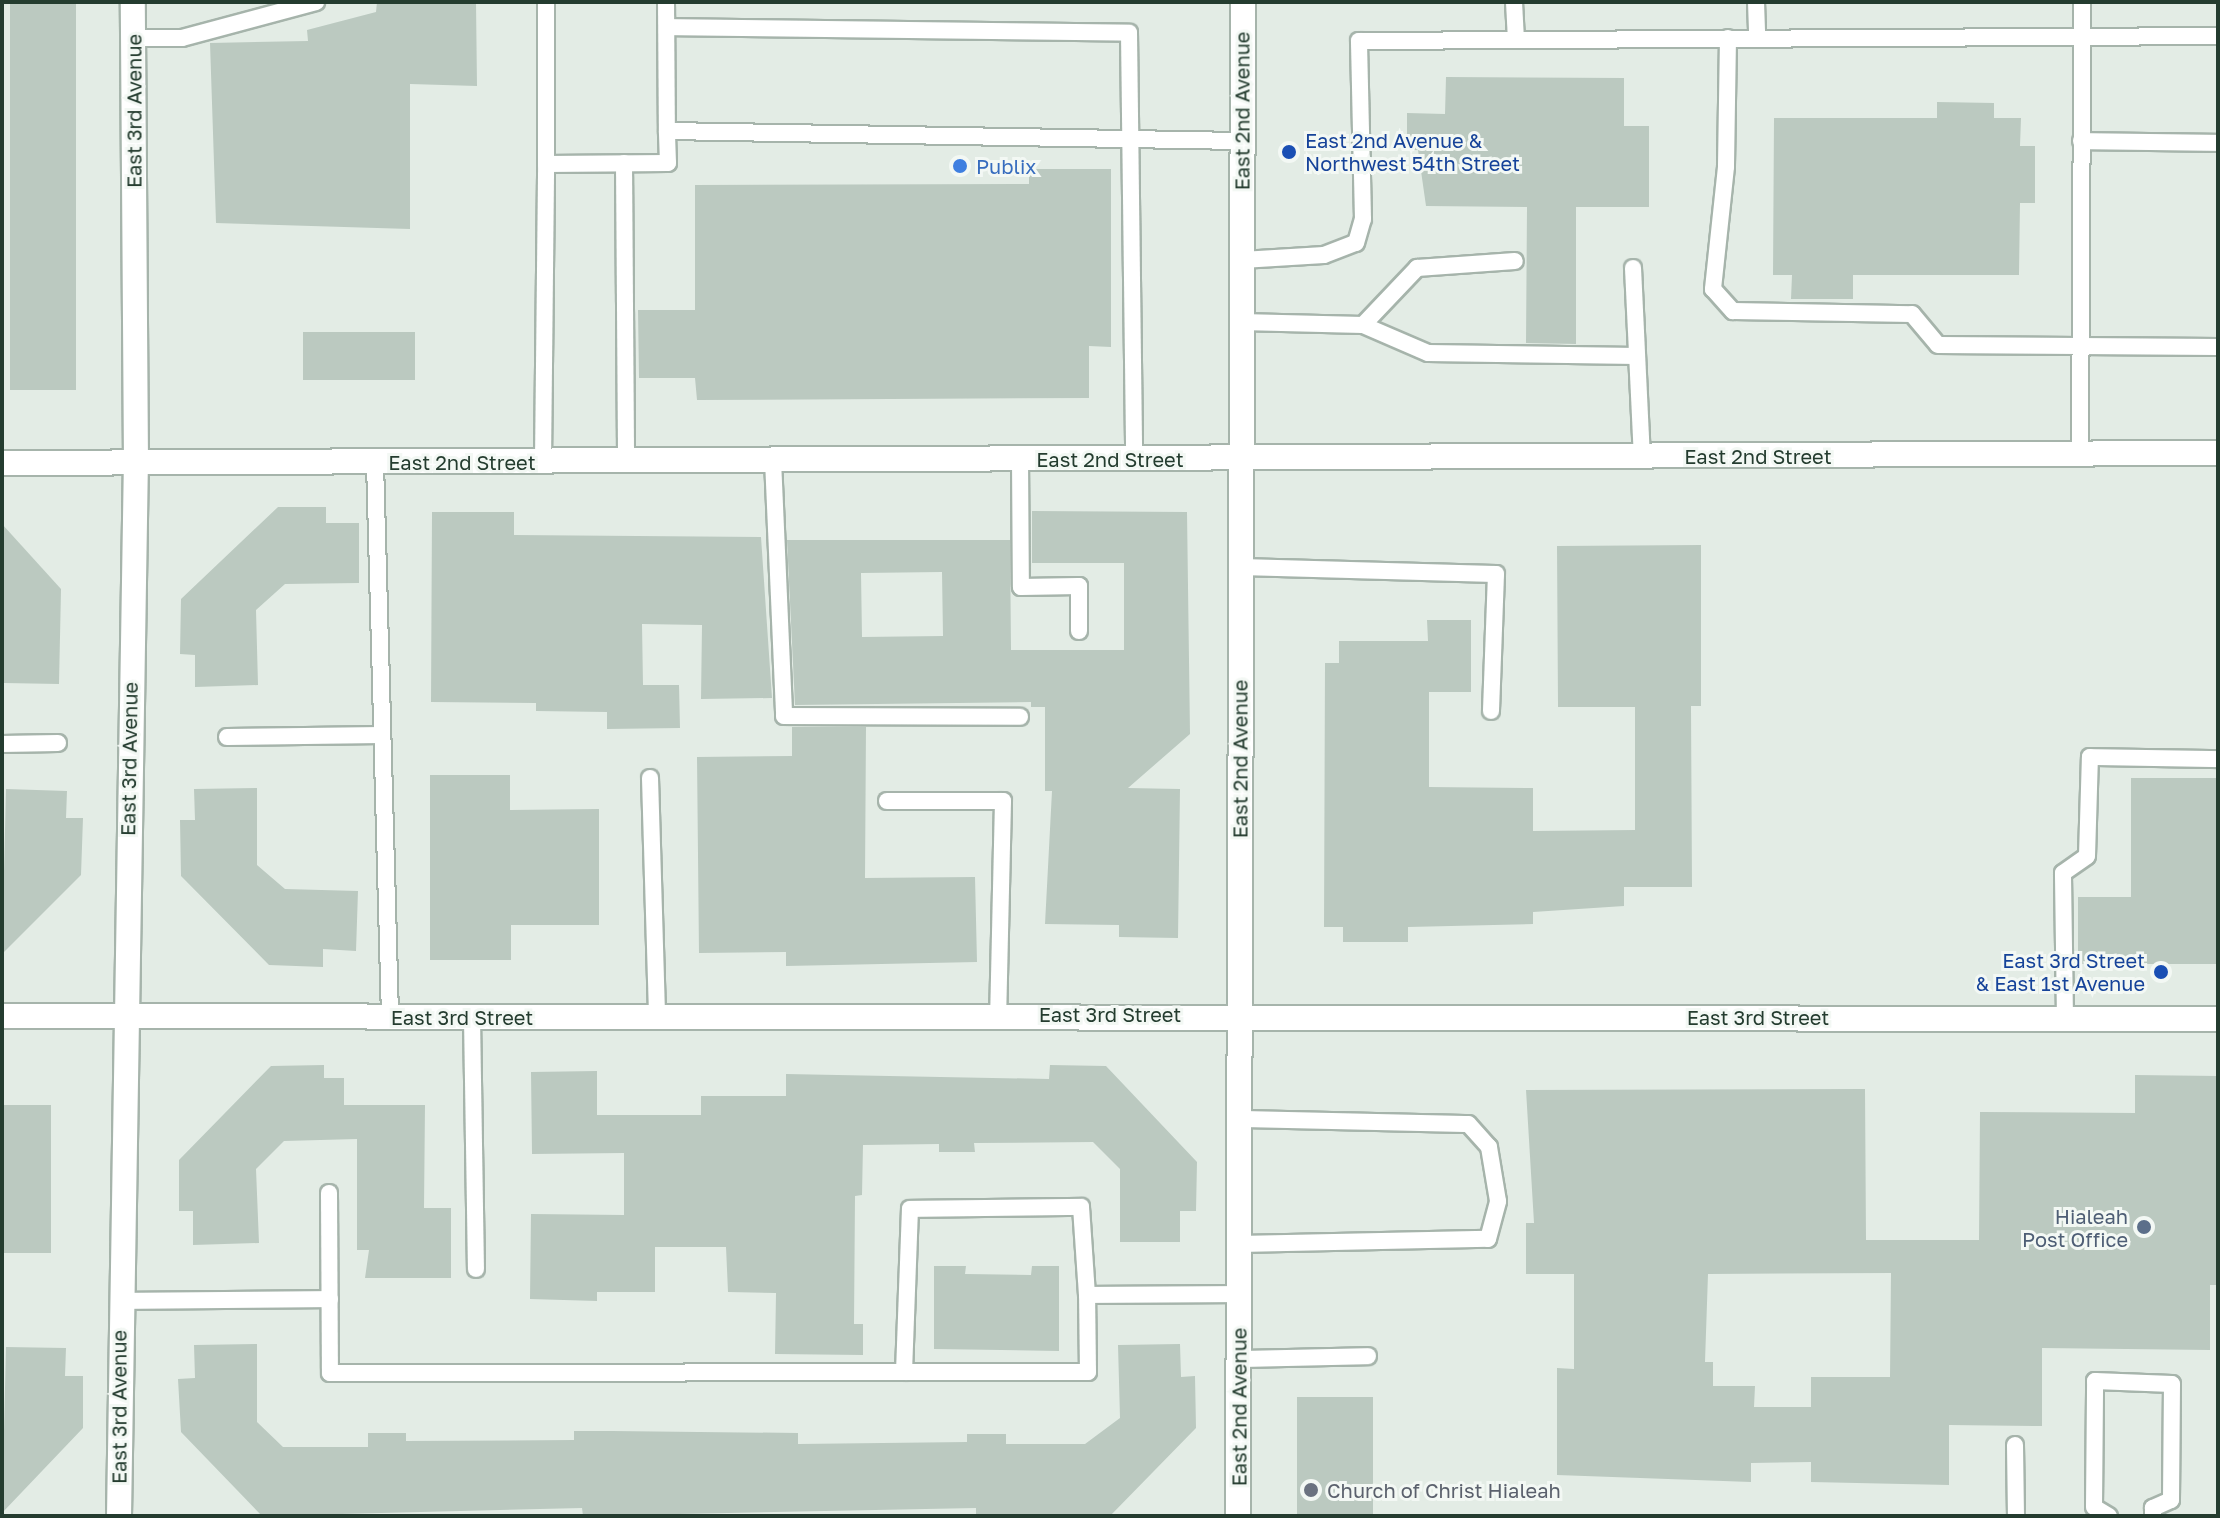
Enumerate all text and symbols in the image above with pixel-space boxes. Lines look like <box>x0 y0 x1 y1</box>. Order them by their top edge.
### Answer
street label: East 2nd Avenue <box>1230 32 1254 190</box>
street label: East 3rd Avenue <box>122 34 146 188</box>
place label: East 2nd Avenue & Northwest 54th Street <box>1305 128 1520 175</box>
marker: East 2nd Avenue & Northwest 54th Street <box>1280 143 1298 161</box>
place label: Publix <box>976 154 1036 178</box>
marker: Publix <box>951 157 969 175</box>
street label: East 2nd Street <box>1684 444 1832 468</box>
street label: East 2nd Street <box>1036 447 1184 471</box>
street label: East 2nd Street <box>388 450 536 474</box>
street label: East 2nd Avenue <box>1228 680 1252 838</box>
street label: East 3rd Avenue <box>116 682 142 836</box>
place label: East 3rd Street & East 1st Avenue <box>1976 948 2145 995</box>
marker: East 3rd Street & East 1st Avenue <box>2152 963 2170 981</box>
street label: East 3rd Street <box>1039 1002 1181 1026</box>
street label: East 3rd Street <box>391 1005 533 1029</box>
street label: East 3rd Street <box>1687 1005 1829 1029</box>
place label: Hialeah Post Office <box>2022 1204 2128 1251</box>
marker: Hialeah Post Office <box>2135 1218 2153 1236</box>
street label: East 2nd Avenue <box>1227 1328 1251 1486</box>
street label: East 3rd Avenue <box>107 1330 131 1484</box>
place label: Church of Christ Hialeah <box>1327 1478 1561 1502</box>
marker: Church of Christ Hialeah <box>1302 1481 1320 1499</box>

